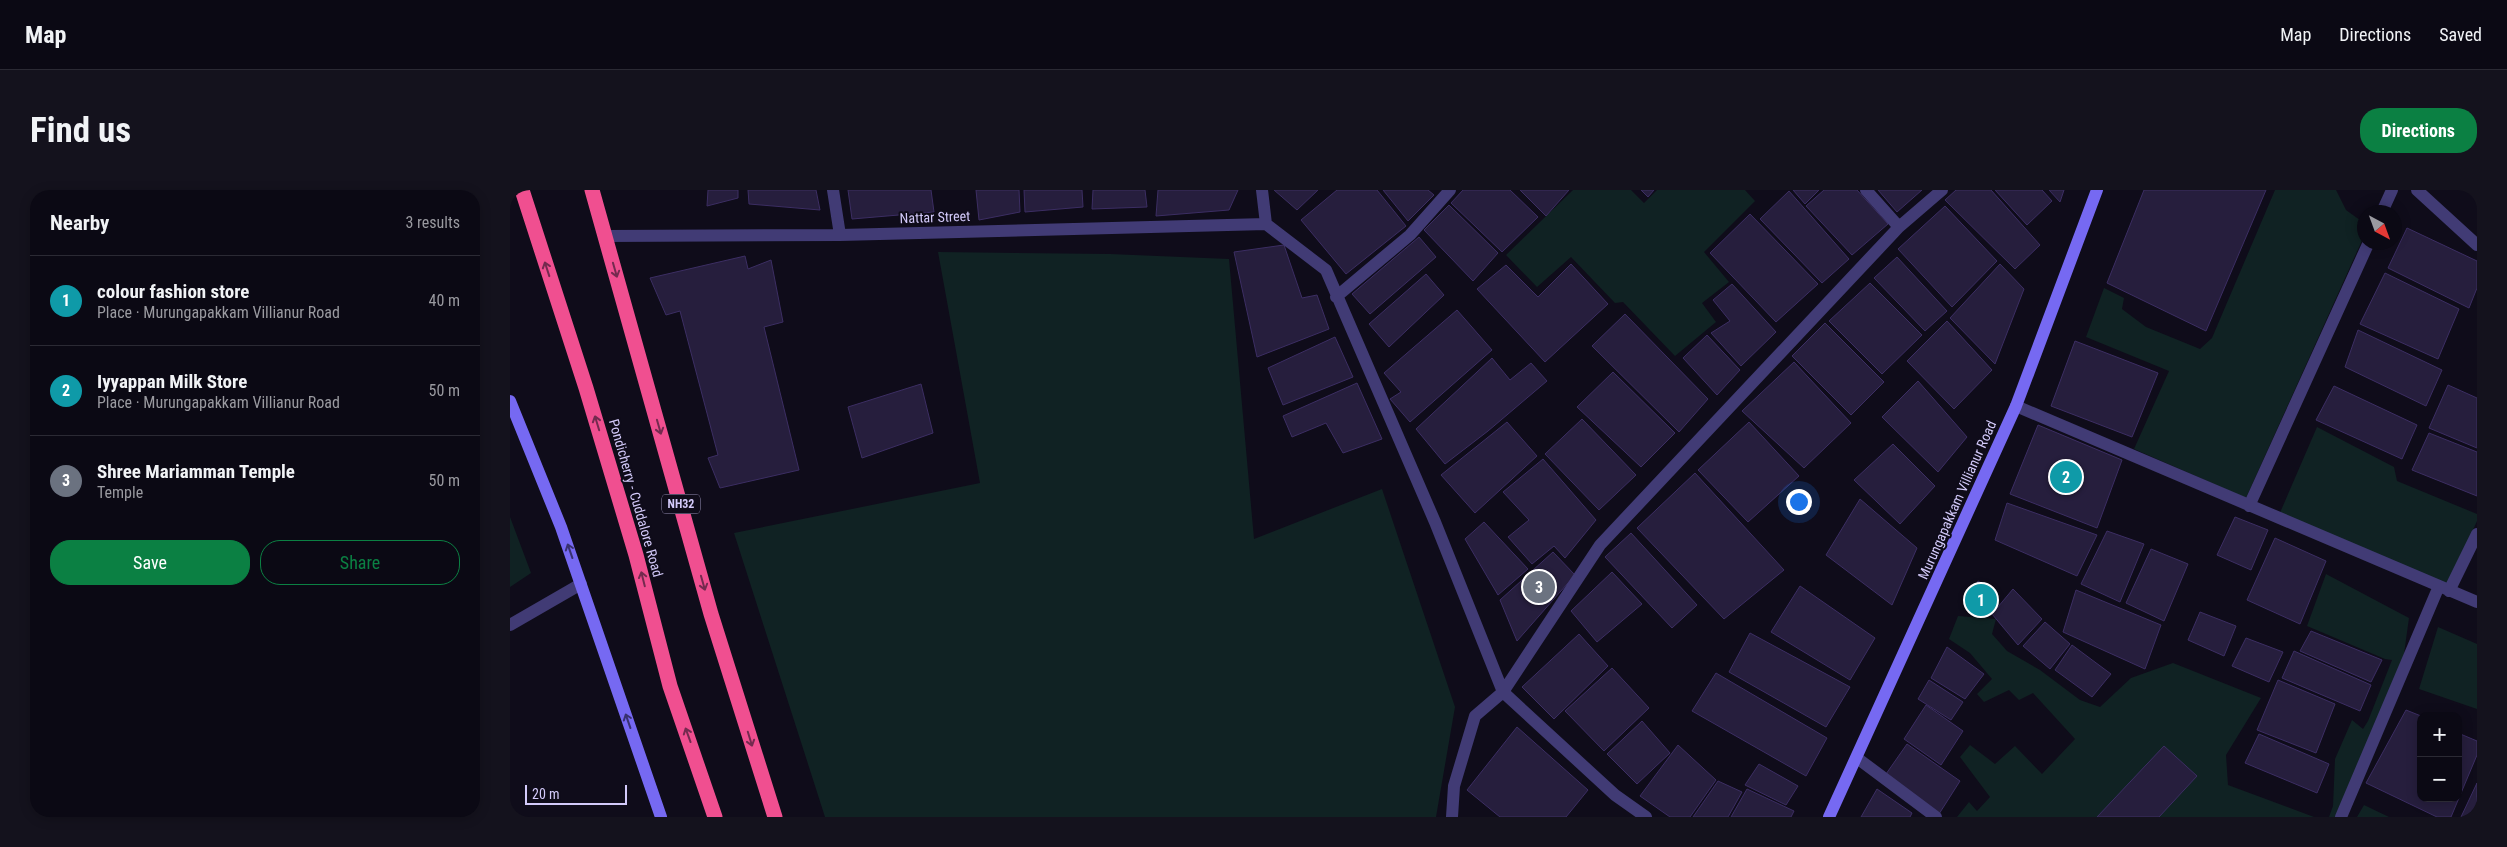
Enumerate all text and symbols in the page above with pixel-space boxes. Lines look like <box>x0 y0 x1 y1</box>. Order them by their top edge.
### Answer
text: Map <box>25 21 66 49</box>
text: Map <box>2280 24 2311 45</box>
text: Directions <box>2339 24 2411 45</box>
text: Saved <box>2439 24 2482 45</box>
button: Directions <box>2360 108 2477 153</box>
text: Find us <box>30 110 131 151</box>
north arrow <box>2357 205 2402 250</box>
street label: Nattar Street <box>899 208 971 226</box>
text: Nearby <box>50 211 109 235</box>
text: 3 results <box>405 213 460 232</box>
one-way arrow <box>542 261 551 277</box>
one-way arrow <box>611 262 621 278</box>
text: colour fashion store <box>97 280 249 303</box>
text: 1 <box>62 291 70 310</box>
text: 40 m <box>428 291 460 310</box>
text: Place · Murungapakkam Villianur Road <box>97 303 340 322</box>
text: Iyyappan Milk Store <box>97 370 247 393</box>
text: 2 <box>62 381 70 400</box>
text: 50 m <box>428 381 460 400</box>
text: Place · Murungapakkam Villianur Road <box>97 393 340 412</box>
one-way arrow <box>591 416 601 432</box>
street label: Pondicherry - Cuddalore Road <box>606 417 666 579</box>
one-way arrow <box>655 418 665 434</box>
street label: Murungapakkam Villianur Road <box>1915 418 1999 582</box>
pin: 2 <box>2050 458 2082 496</box>
text: Shree Mariamman Temple <box>97 460 295 483</box>
text: 3 <box>62 471 70 490</box>
text: 50 m <box>428 471 460 490</box>
text: Temple <box>97 483 143 502</box>
your location <box>1786 489 1812 515</box>
road number: NH32 <box>662 494 700 514</box>
button: Save <box>50 540 250 585</box>
button: Share <box>260 540 460 585</box>
one-way arrow <box>565 544 574 559</box>
pin: 3 <box>1523 568 1555 606</box>
one-way arrow <box>638 572 647 588</box>
one-way arrow <box>699 575 708 591</box>
pin: 1 <box>1965 581 1997 619</box>
map controls <box>2417 712 2462 802</box>
button: + <box>2417 712 2462 757</box>
one-way arrow <box>623 714 632 729</box>
one-way arrow <box>683 728 692 743</box>
one-way arrow <box>746 730 756 746</box>
button: − <box>2417 757 2462 802</box>
scale bar <box>525 782 628 805</box>
text: 20 m <box>532 786 560 802</box>

